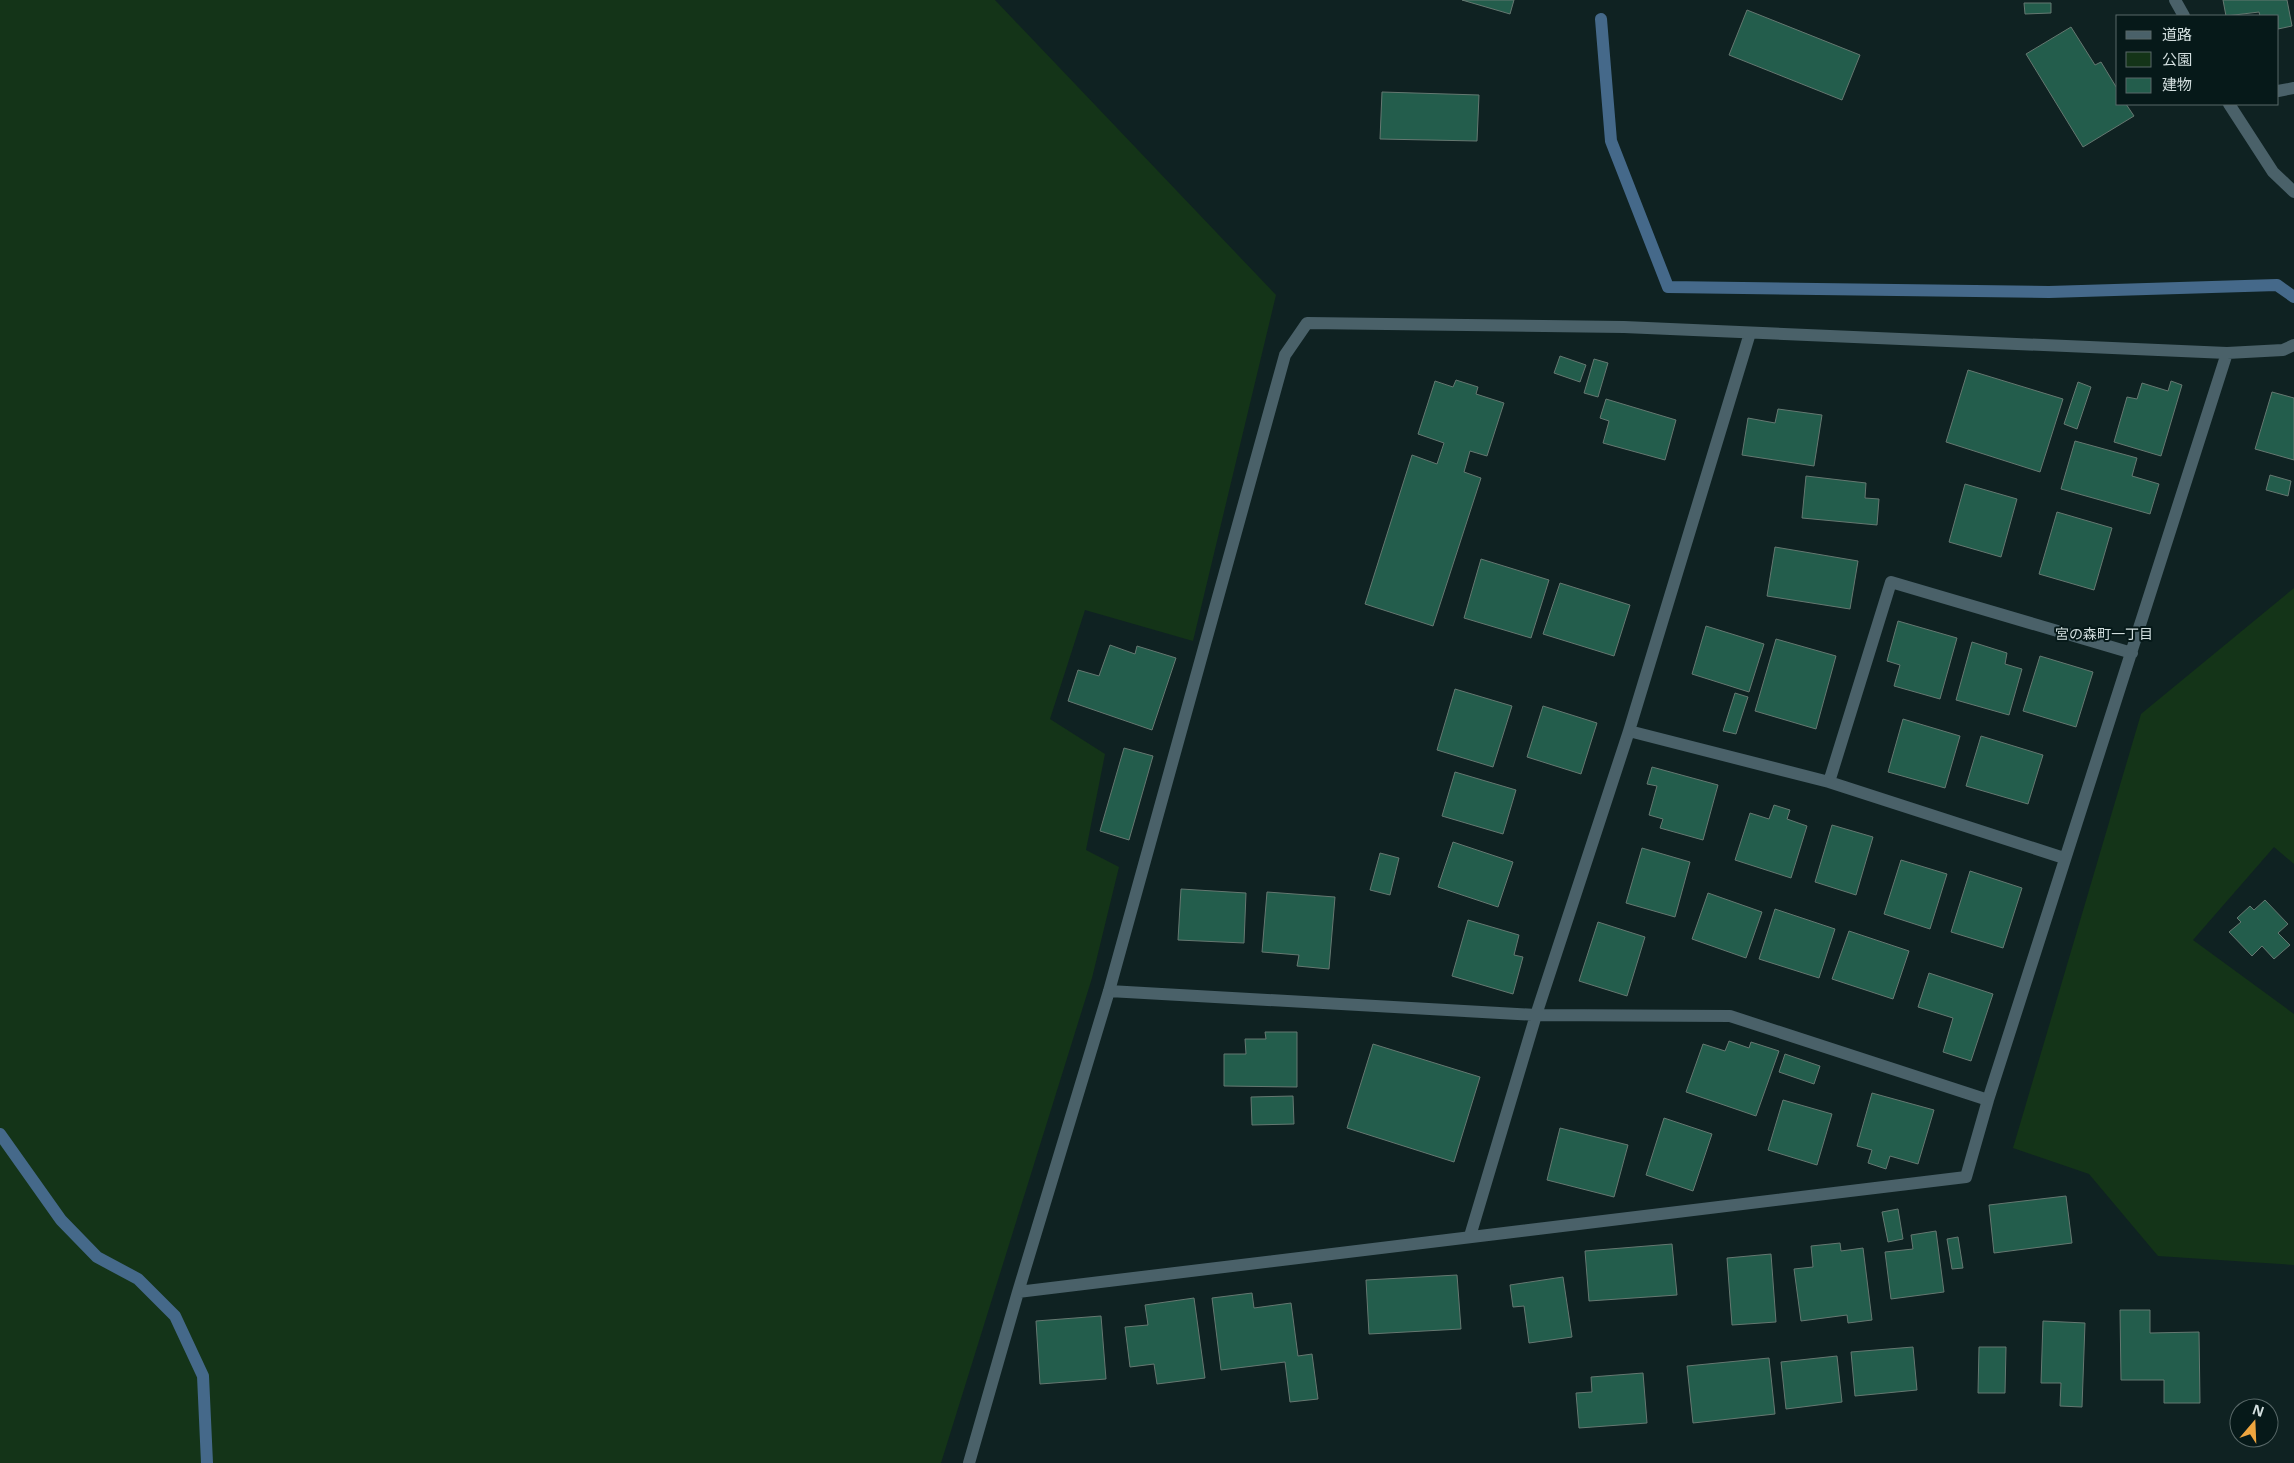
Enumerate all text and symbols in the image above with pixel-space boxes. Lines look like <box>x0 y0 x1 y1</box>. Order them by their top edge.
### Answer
legend <box>2116 15 2279 105</box>
text: 道路 <box>2162 24 2192 44</box>
text: 公園 <box>2162 49 2192 69</box>
text: 建物 <box>2162 74 2192 94</box>
district label: 宮の森町一丁目 <box>2055 624 2153 643</box>
north arrow <box>2229 1398 2279 1448</box>
text: N <box>2250 1399 2267 1421</box>

